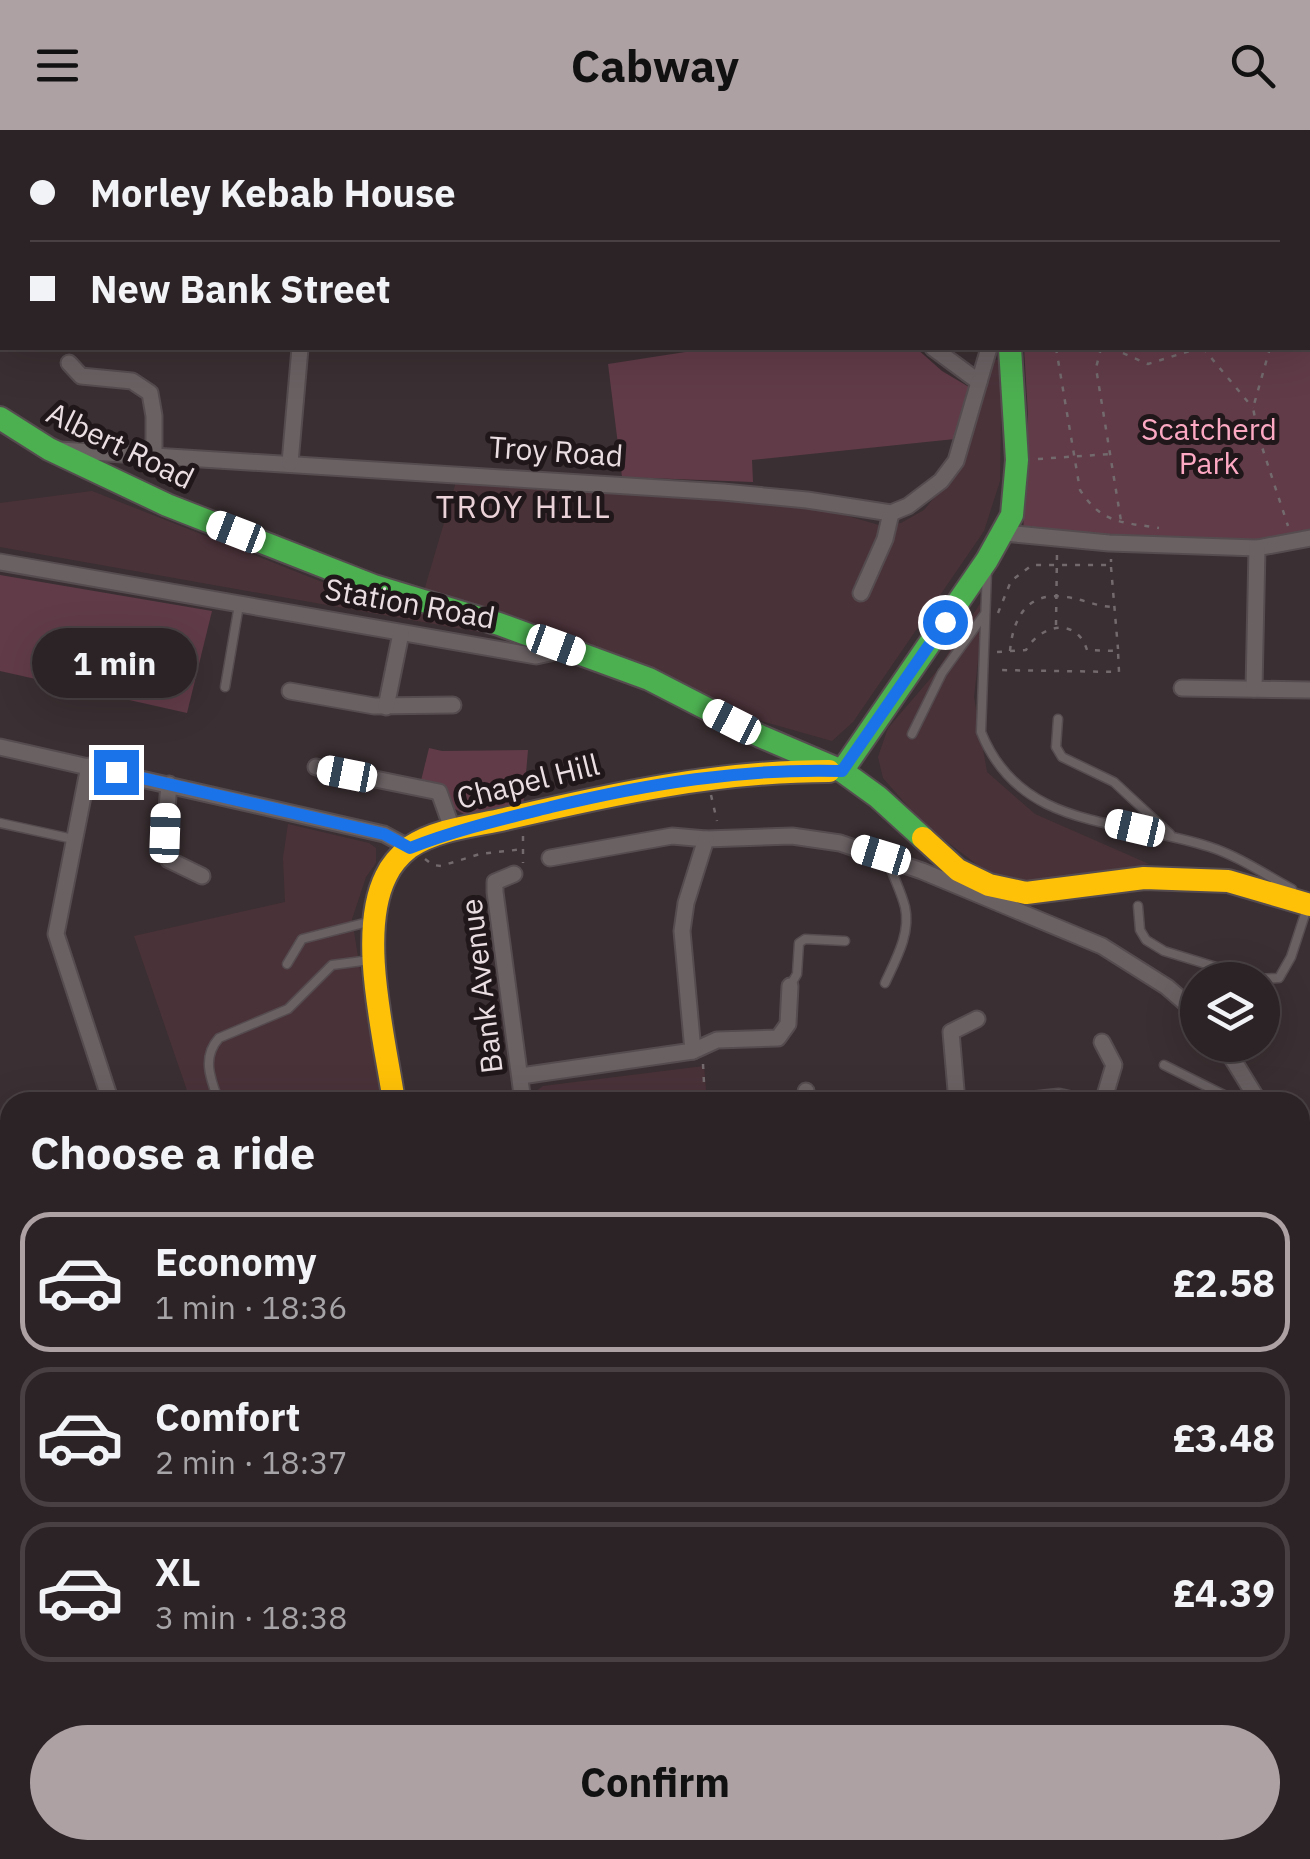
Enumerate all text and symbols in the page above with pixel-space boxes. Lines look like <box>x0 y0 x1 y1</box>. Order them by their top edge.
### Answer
text: Cabway <box>571 36 739 94</box>
icon: menu <box>30 38 85 93</box>
icon: search <box>1225 38 1280 93</box>
text: Morley Kebab House <box>90 168 456 217</box>
text: New Bank Street <box>90 264 391 313</box>
street label: Albert Road <box>41 392 201 497</box>
park label: Scatcherd Park <box>1141 409 1277 482</box>
street label: Troy Road <box>488 426 624 475</box>
district label: TROY HILL <box>436 485 612 527</box>
car <box>203 507 269 557</box>
street label: Station Road <box>322 568 498 637</box>
route start <box>923 600 968 645</box>
car <box>523 621 589 669</box>
callout: 1 min <box>34 627 198 697</box>
text: 1 min <box>73 642 156 684</box>
car <box>698 695 766 749</box>
street label: Chapel Hill <box>452 744 603 817</box>
route end <box>94 750 139 795</box>
car <box>315 754 379 794</box>
car <box>149 802 181 864</box>
car <box>1102 807 1168 849</box>
car <box>848 832 914 878</box>
street label: Bank Avenue <box>450 897 511 1076</box>
map controls <box>1180 962 1280 1062</box>
button: layers <box>1180 962 1280 1062</box>
text: Choose a ride <box>30 1123 315 1181</box>
icon: car <box>35 1237 125 1327</box>
text: Economy <box>155 1237 317 1286</box>
text: £2.58 <box>1173 1258 1275 1307</box>
text: 1 min · 18:36 <box>155 1286 348 1328</box>
icon: car <box>35 1392 125 1482</box>
text: Comfort <box>155 1392 300 1441</box>
text: £3.48 <box>1173 1413 1275 1462</box>
text: 2 min · 18:37 <box>155 1441 348 1483</box>
icon: car <box>35 1547 125 1637</box>
text: XL <box>155 1547 201 1596</box>
text: £4.39 <box>1173 1568 1275 1617</box>
text: 3 min · 18:38 <box>155 1596 348 1638</box>
button: Confirm <box>30 1725 1280 1840</box>

